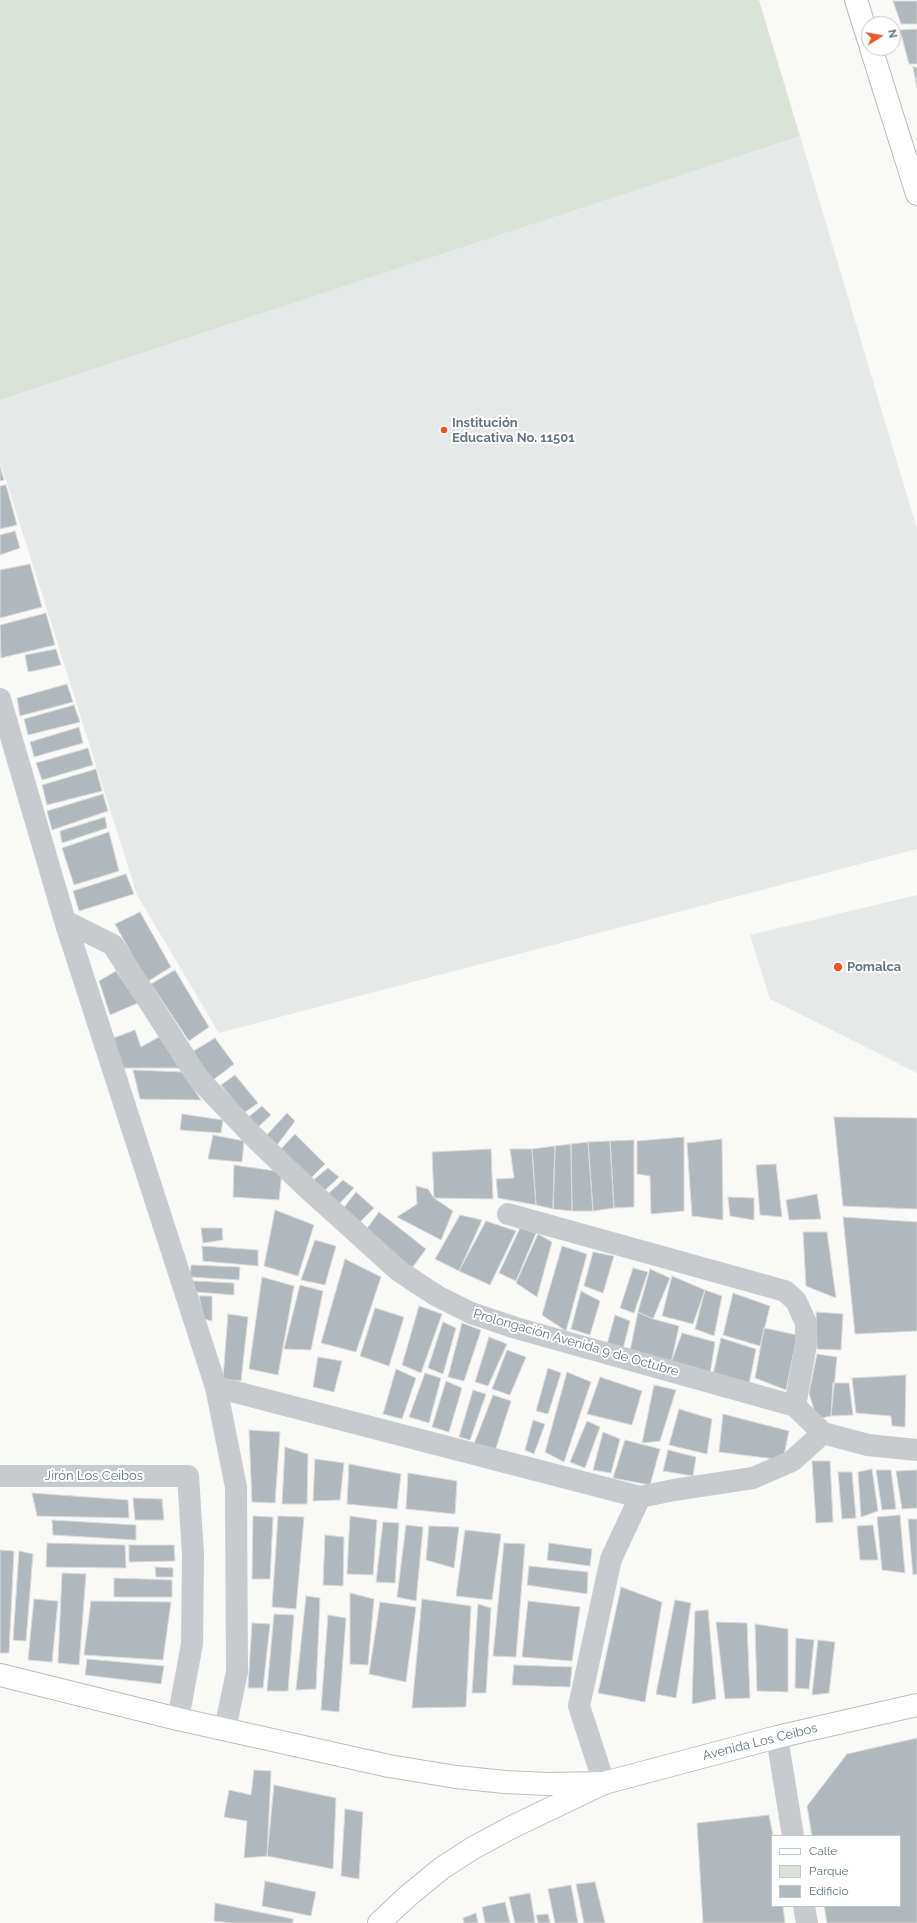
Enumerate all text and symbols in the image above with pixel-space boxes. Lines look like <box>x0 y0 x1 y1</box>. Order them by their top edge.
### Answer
north arrow <box>861 16 901 56</box>
text: N <box>885 28 899 39</box>
place label: Institución Educativa No. 11501 <box>452 415 575 446</box>
marker: Institución Educativa No. 11501 <box>439 425 449 435</box>
place label: Pomalca <box>847 959 901 975</box>
marker: Pomalca <box>832 961 844 973</box>
street label: Prolongación Avenida 9 de Octubre <box>471 1306 681 1380</box>
street label: Jirón Los Ceibos <box>45 1468 143 1484</box>
street label: Avenida Los Ceibos <box>701 1720 819 1764</box>
legend <box>771 1835 901 1907</box>
text: Calle <box>809 1844 837 1858</box>
text: Parque <box>809 1864 849 1878</box>
text: Edificio <box>809 1884 849 1898</box>

